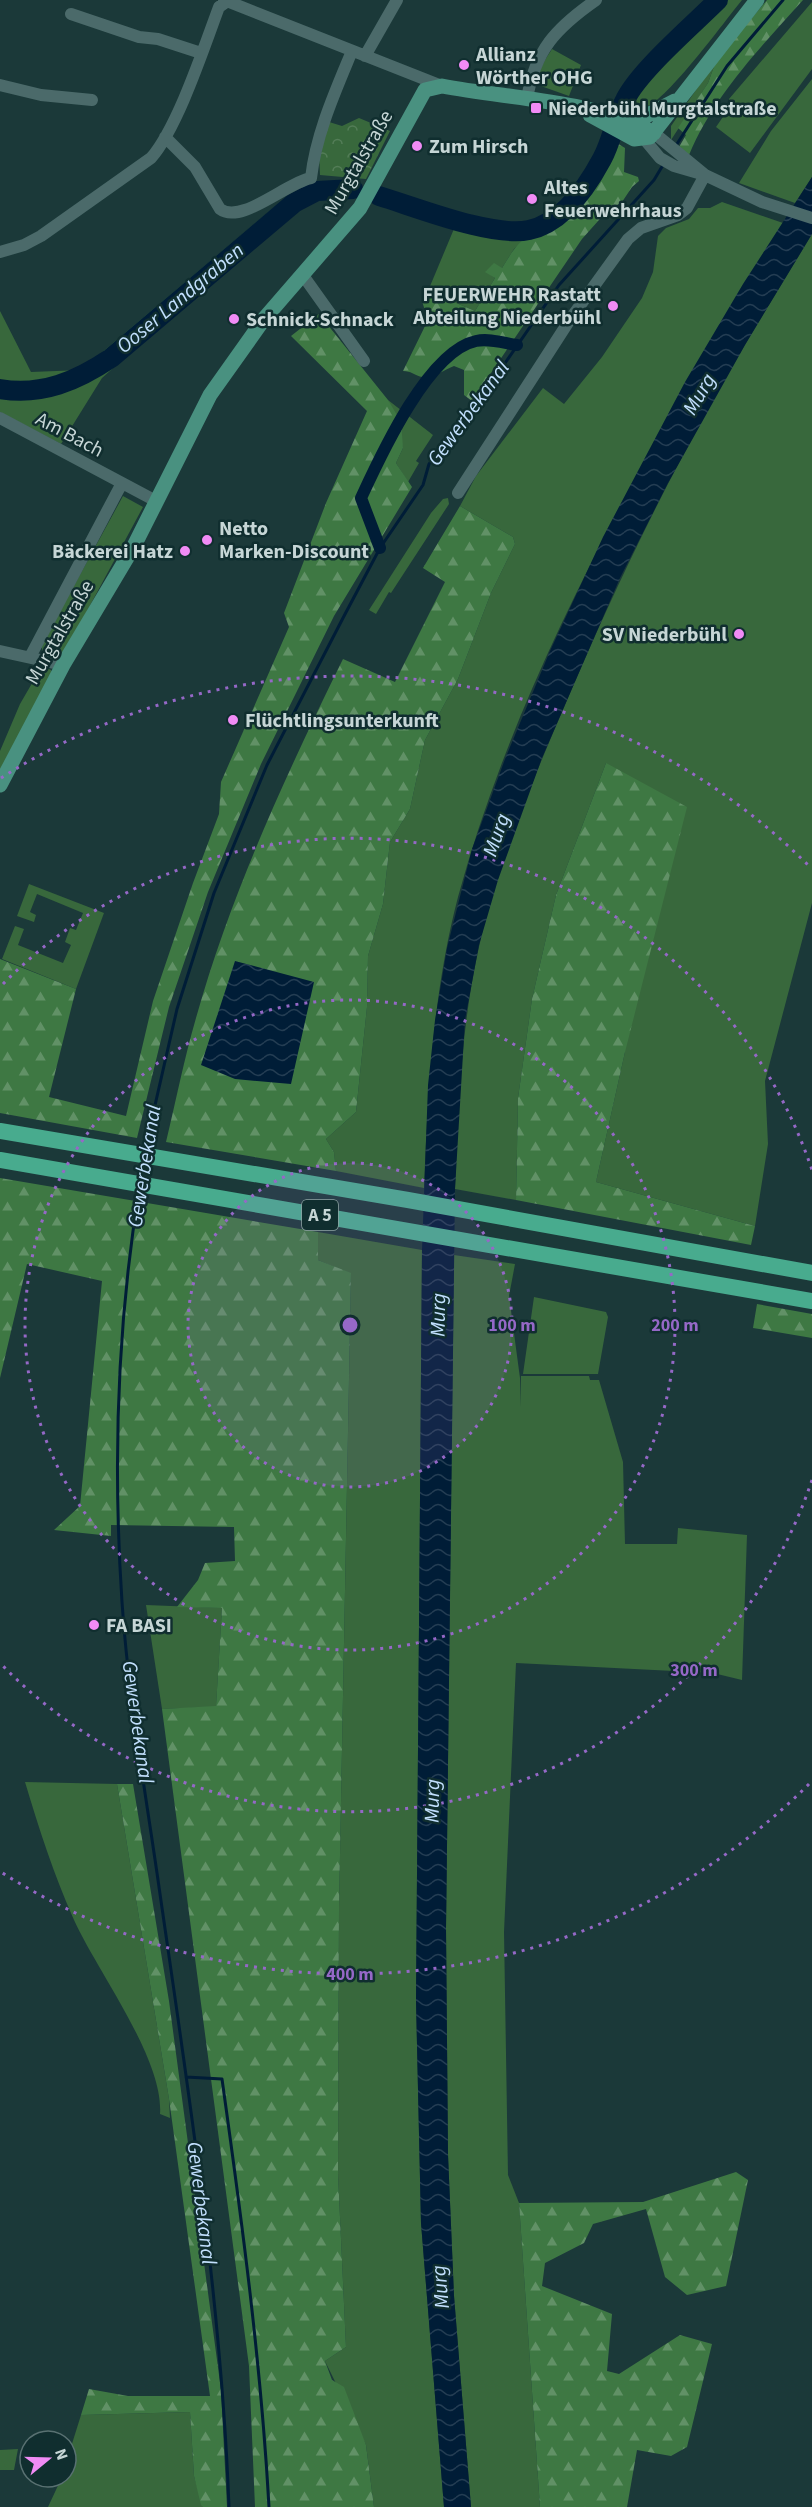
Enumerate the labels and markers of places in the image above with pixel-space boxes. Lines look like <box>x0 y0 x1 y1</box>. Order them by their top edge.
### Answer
place label: Allianz Wörther OHG <box>475 41 593 92</box>
marker: Allianz Wörther OHG <box>457 58 471 72</box>
place label: Niederbühl Murgtalstraße <box>548 95 777 123</box>
marker: Niederbühl Murgtalstraße <box>529 101 543 115</box>
place label: Zum Hirsch <box>429 133 529 161</box>
marker: Zum Hirsch <box>410 139 424 153</box>
place label: Altes Feuerwehrhaus <box>543 174 682 225</box>
marker: Altes Feuerwehrhaus <box>525 192 539 206</box>
place label: FEUERWEHR Rastatt Abteilung Niederbühl <box>412 281 601 332</box>
marker: FEUERWEHR Rastatt Abteilung Niederbühl <box>606 299 620 313</box>
place label: Schnick-Schnack <box>246 306 394 334</box>
marker: Schnick-Schnack <box>227 312 241 326</box>
place label: Netto Marken-Discount <box>219 515 369 566</box>
marker: Netto Marken-Discount <box>200 533 214 547</box>
place label: Bäckerei Hatz <box>52 538 173 566</box>
marker: Bäckerei Hatz <box>178 544 192 558</box>
place label: SV Niederbühl <box>602 621 727 649</box>
marker: SV Niederbühl <box>732 627 746 641</box>
place label: Flüchtlingsunterkunft <box>245 707 439 735</box>
marker: Flüchtlingsunterkunft <box>226 713 240 727</box>
centre of rings <box>340 1315 360 1335</box>
place label: FA BASI <box>106 1612 172 1640</box>
marker: FA BASI <box>87 1618 101 1632</box>

